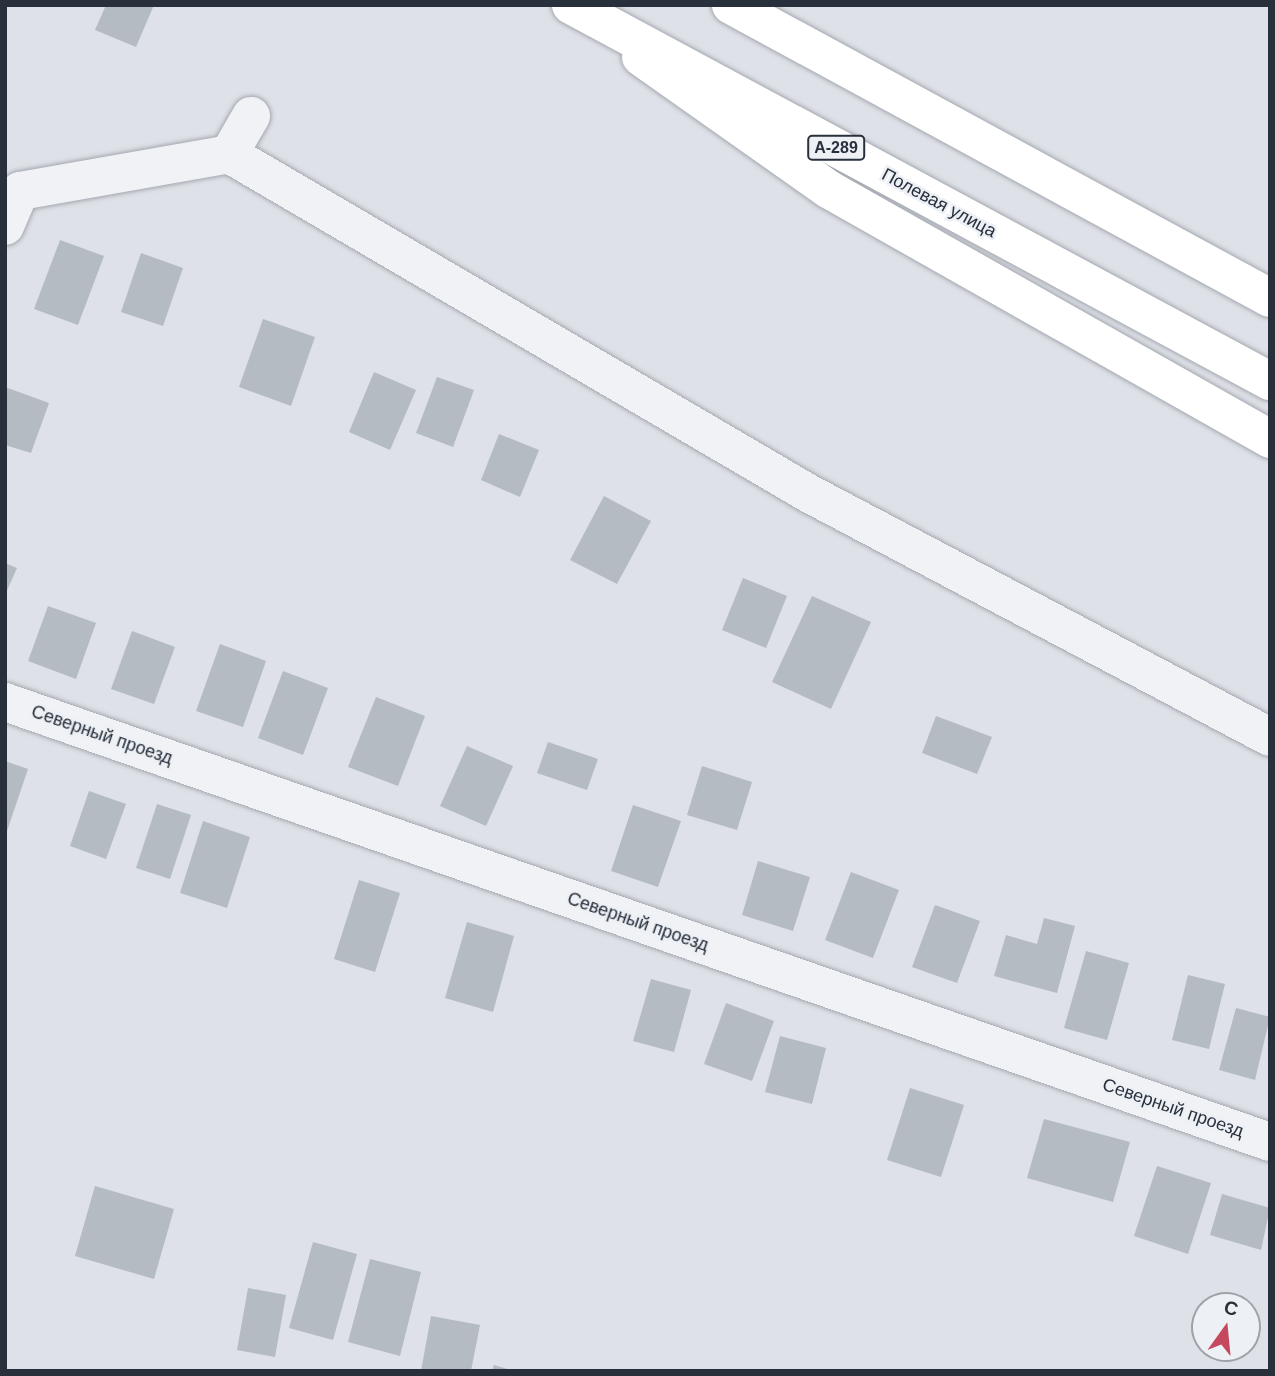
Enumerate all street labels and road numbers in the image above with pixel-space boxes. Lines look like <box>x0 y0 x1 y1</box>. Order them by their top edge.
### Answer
road number: А-289 <box>806 136 866 160</box>
street label: Полевая улица <box>878 164 1000 242</box>
street label: Северный проезд <box>28 701 176 769</box>
street label: Северный проезд <box>564 888 712 956</box>
street label: Северный проезд <box>1099 1074 1247 1142</box>

